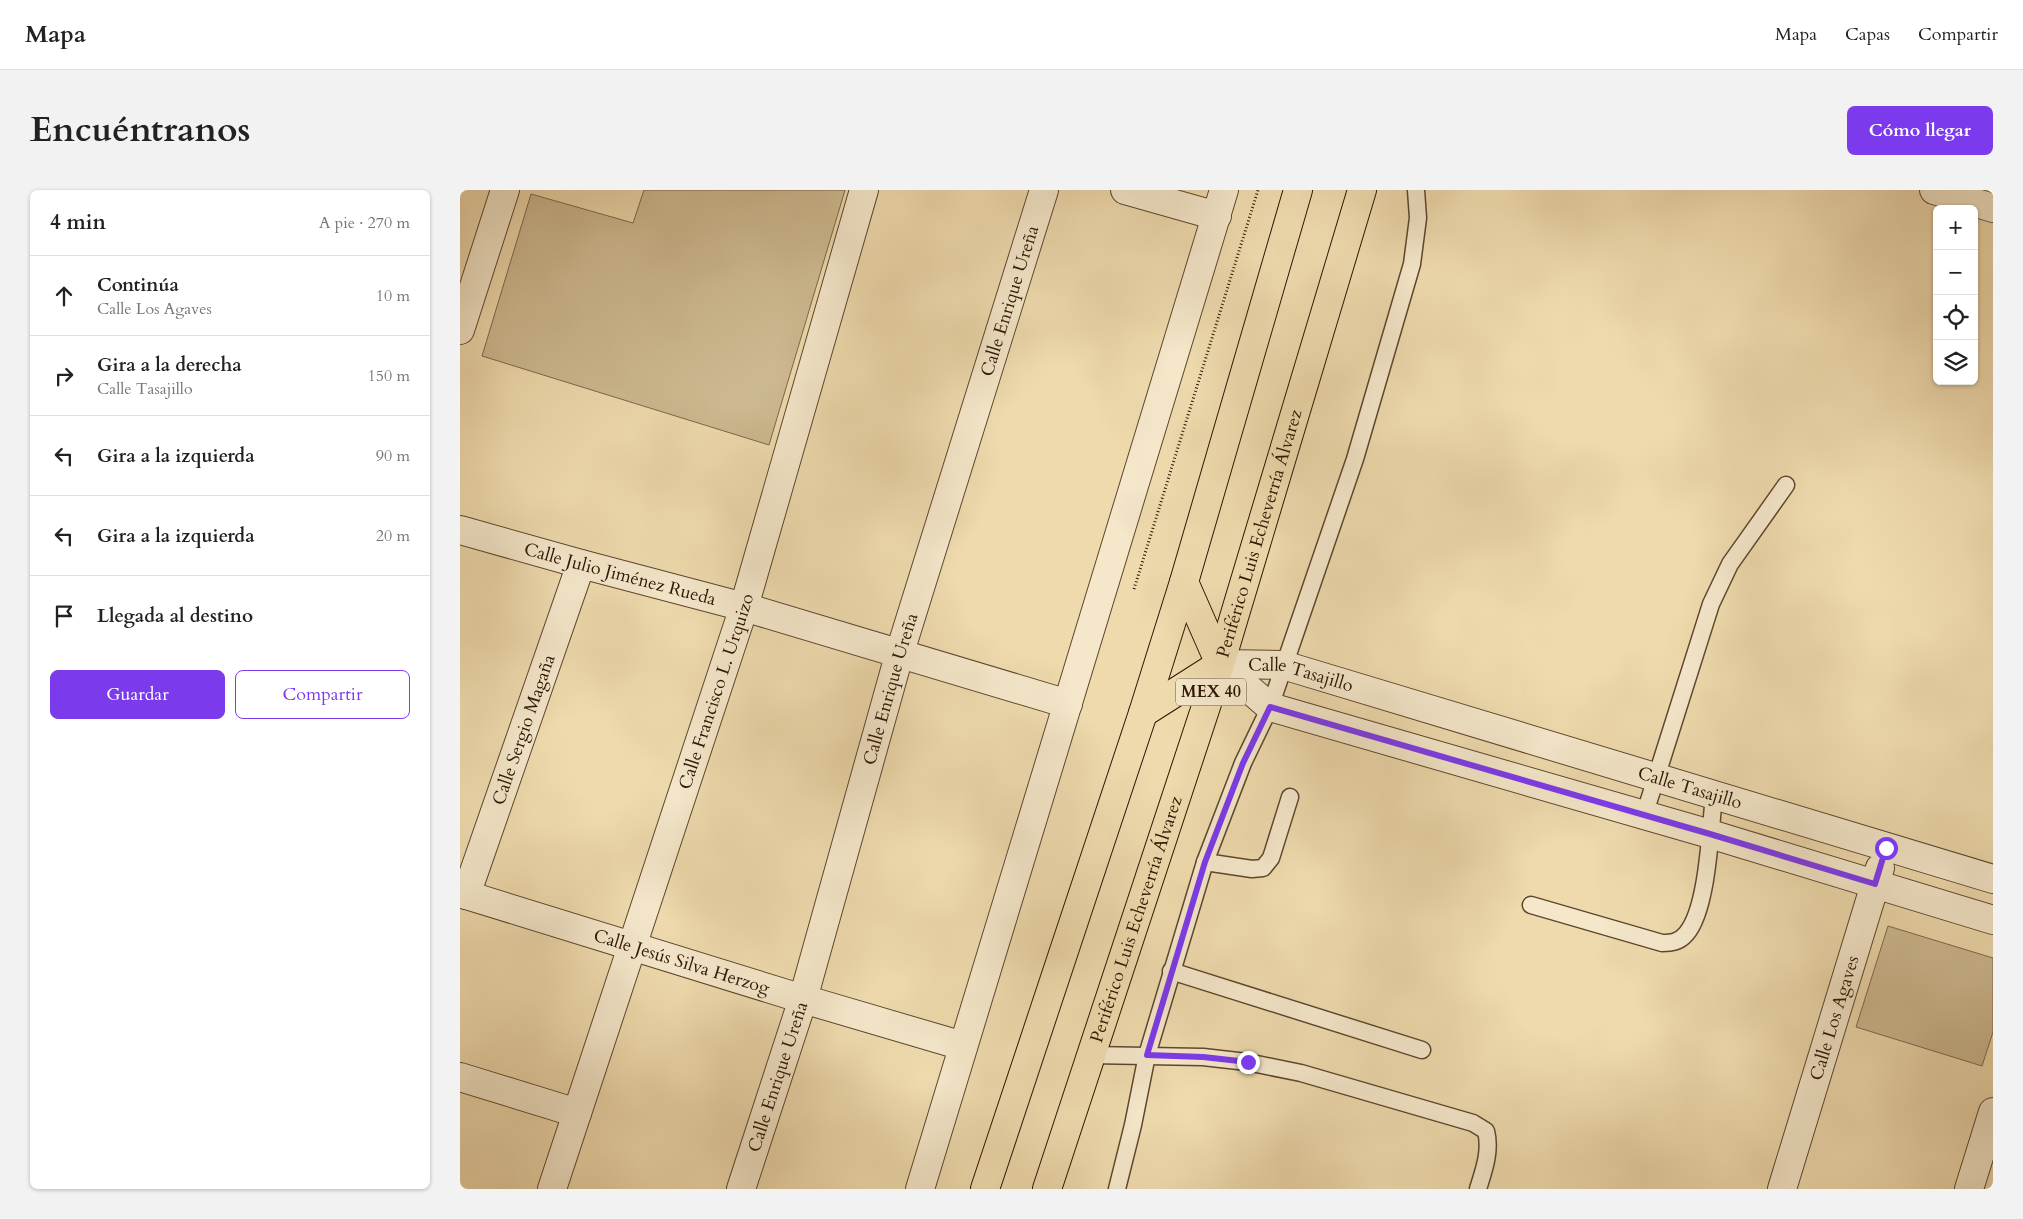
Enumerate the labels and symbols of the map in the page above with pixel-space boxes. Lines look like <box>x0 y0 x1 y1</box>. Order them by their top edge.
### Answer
street label: Calle Enrique Ureña <box>974 222 1045 379</box>
street label: Periférico Luis Echeverría Álvarez <box>1210 406 1308 661</box>
street label: Calle Julio Jiménez Rueda <box>521 536 719 612</box>
street label: Calle Francisco L. Urquizo <box>672 590 760 792</box>
street label: Calle Enrique Ureña <box>857 610 924 768</box>
street label: Calle Sergio Magaña <box>486 651 561 808</box>
street label: Calle Tasajillo <box>1248 652 1357 698</box>
road number: MEX 40 <box>1176 678 1246 706</box>
street label: Calle Tasajillo <box>1635 760 1745 815</box>
street label: Periférico Luis Echeverría Álvarez <box>1084 793 1188 1046</box>
route start <box>1875 837 1898 860</box>
street label: Calle Jesús Silva Herzog <box>591 923 774 1001</box>
street label: Calle Los Agaves <box>1803 952 1865 1083</box>
street label: Calle Enrique Ureña <box>741 998 814 1155</box>
route end <box>1237 1051 1260 1074</box>

